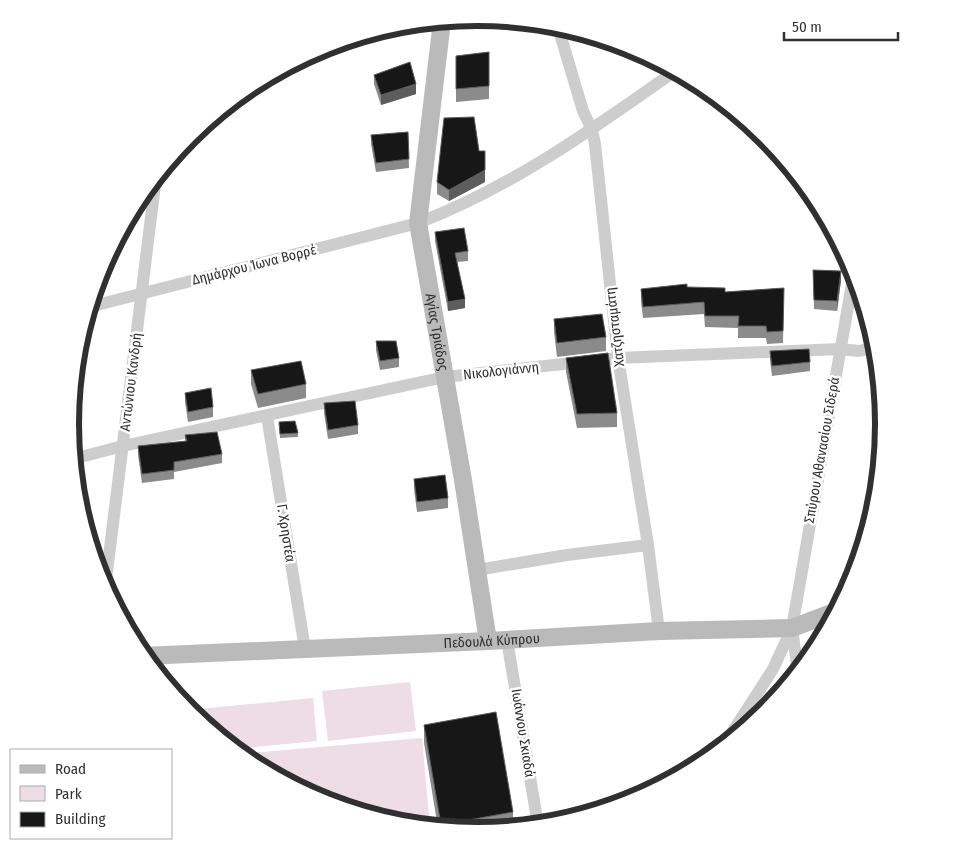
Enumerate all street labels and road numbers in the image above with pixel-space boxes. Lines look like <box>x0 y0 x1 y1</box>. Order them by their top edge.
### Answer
street label: Δημάρχου Ίωνα Βορρέ <box>190 241 318 289</box>
street label: Χατζησταμάτη <box>602 286 628 368</box>
street label: Αγίας Τριάδος <box>422 292 452 372</box>
street label: Αντώνιου Κανδρή <box>117 332 145 432</box>
street label: Νικολογιάννη <box>462 359 540 383</box>
street label: Σπύρου Αθανασίου Σιδερά <box>801 376 843 524</box>
street label: Γ. Χρηστέα <box>273 503 299 563</box>
street label: Πεδουλά Κύπρου <box>443 629 540 651</box>
street label: Ιωάννου Σκιαδά <box>508 688 538 778</box>

